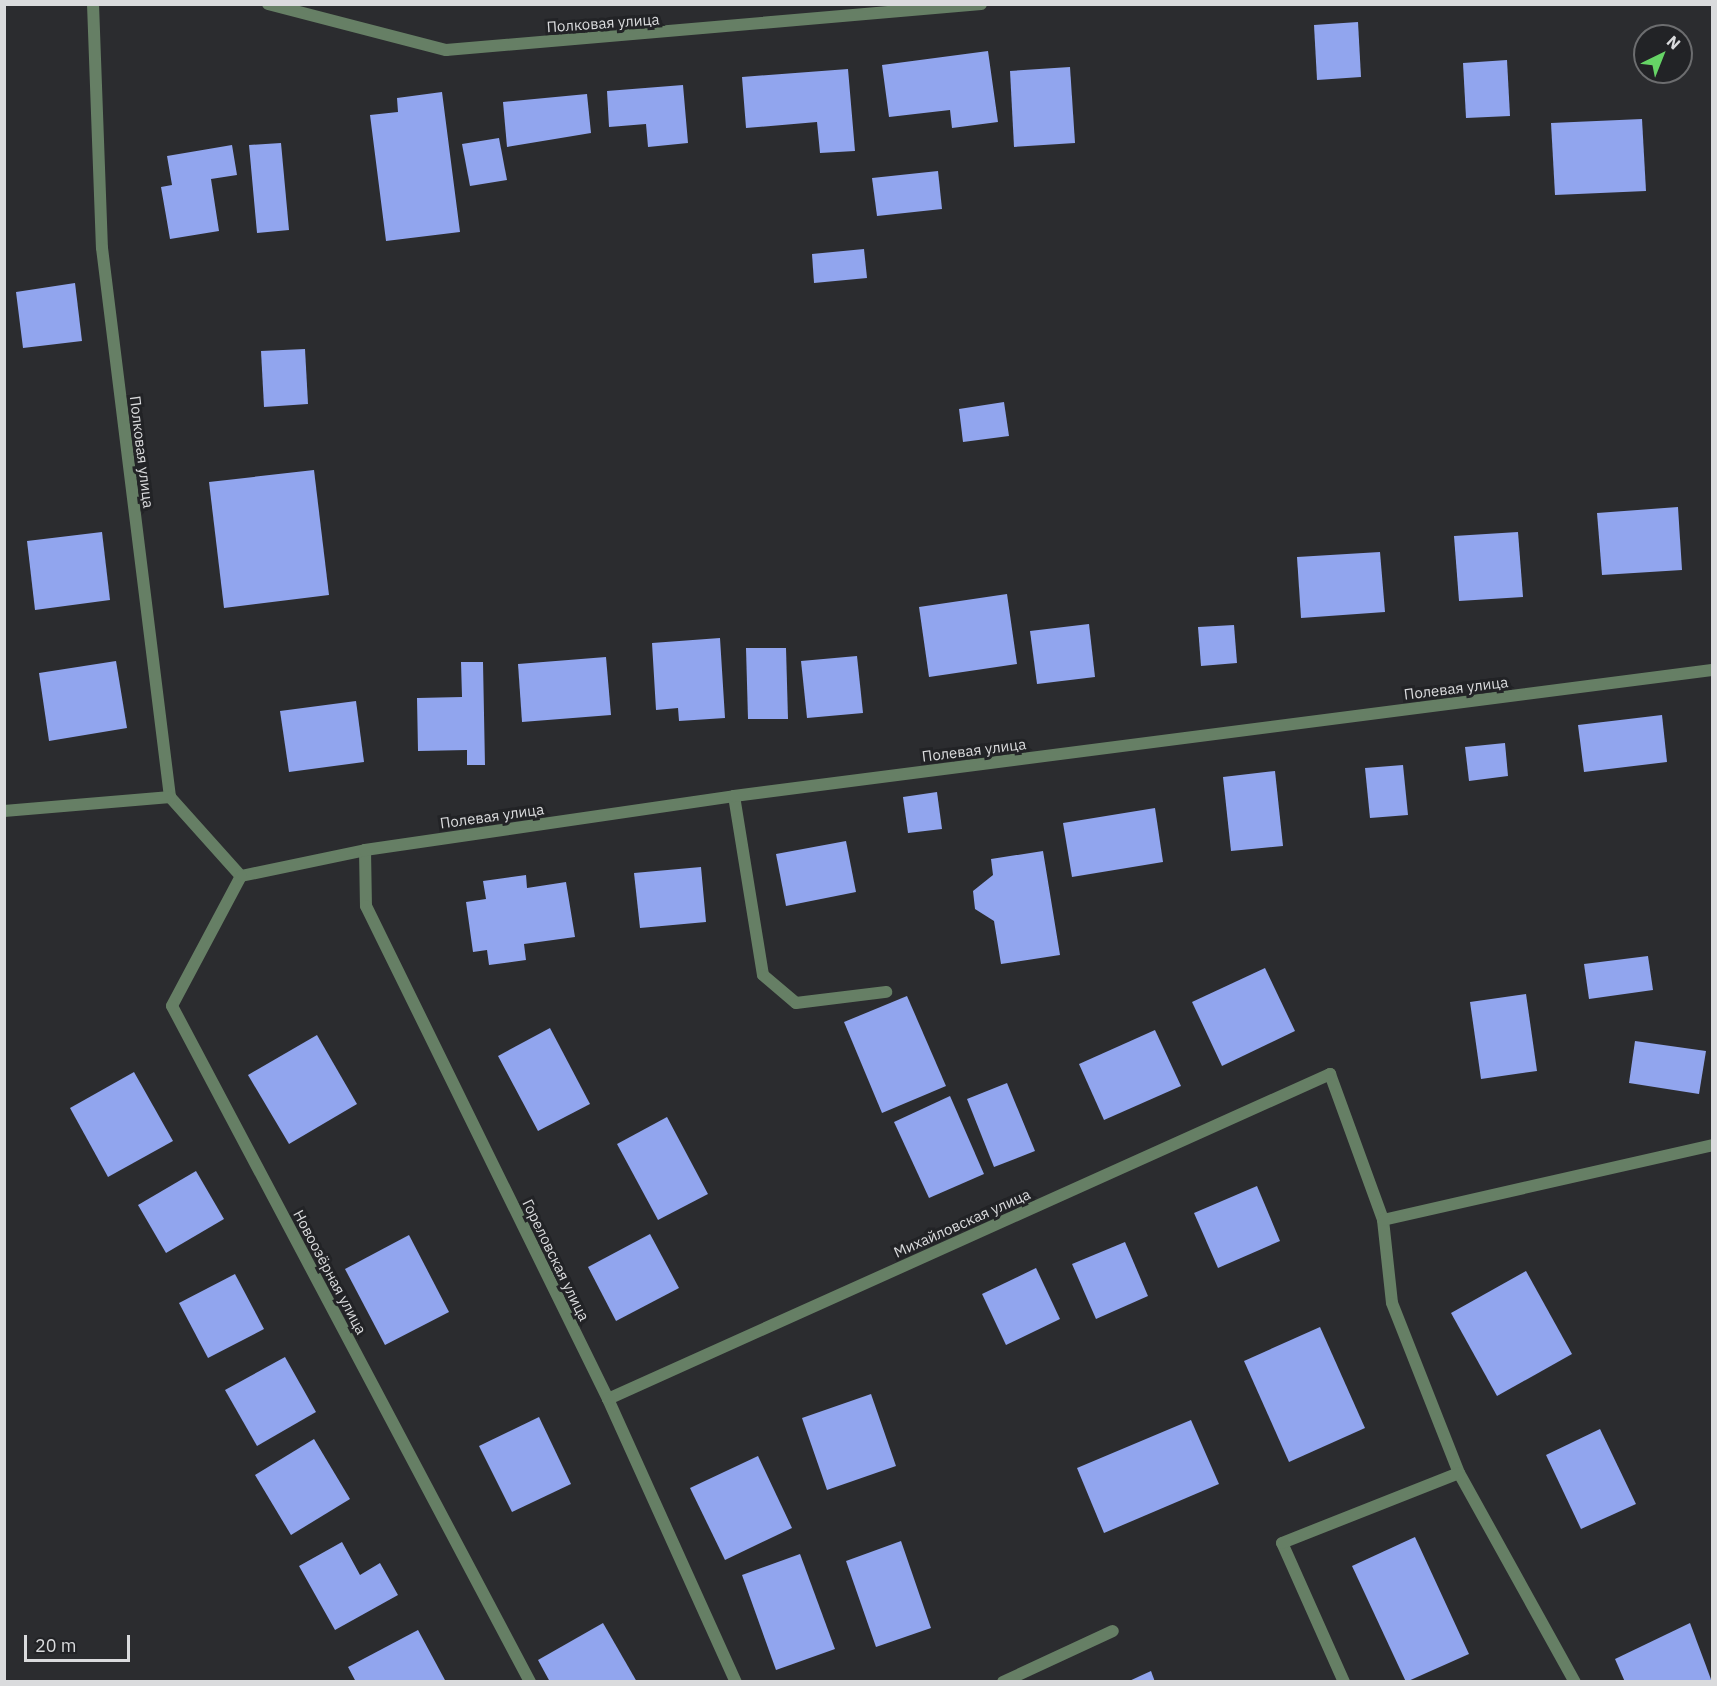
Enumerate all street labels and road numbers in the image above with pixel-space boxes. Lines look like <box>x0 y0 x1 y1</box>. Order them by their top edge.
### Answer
street label: Полковая улица <box>546 10 660 36</box>
street label: Полковая улица <box>126 395 158 509</box>
street label: Полевая улица <box>1403 673 1509 703</box>
street label: Полевая улица <box>921 735 1027 765</box>
street label: Полевая улица <box>439 800 545 832</box>
street label: Михайловская улица <box>891 1185 1033 1261</box>
street label: Гореловская улица <box>519 1196 593 1324</box>
street label: Новоозёрная улица <box>290 1207 370 1337</box>

